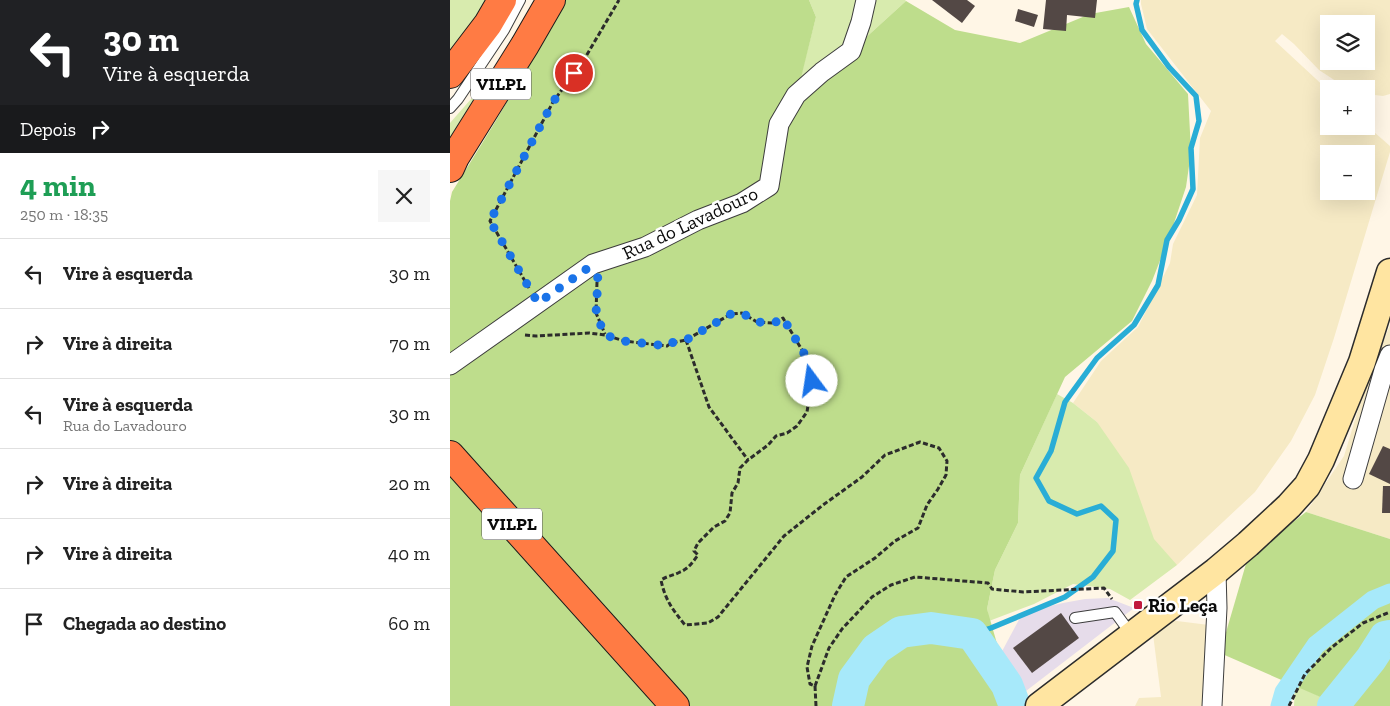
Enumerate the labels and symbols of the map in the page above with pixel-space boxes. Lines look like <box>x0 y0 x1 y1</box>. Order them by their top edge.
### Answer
pin <box>553 52 595 94</box>
road number: VILPL <box>471 68 531 100</box>
street label: Rua do Lavadouro <box>619 181 762 264</box>
position arrow <box>785 354 837 406</box>
road number: VILPL <box>482 508 542 540</box>
place label: Rio Leça <box>1148 594 1218 617</box>
marker: Rio Leça <box>1132 599 1144 611</box>

